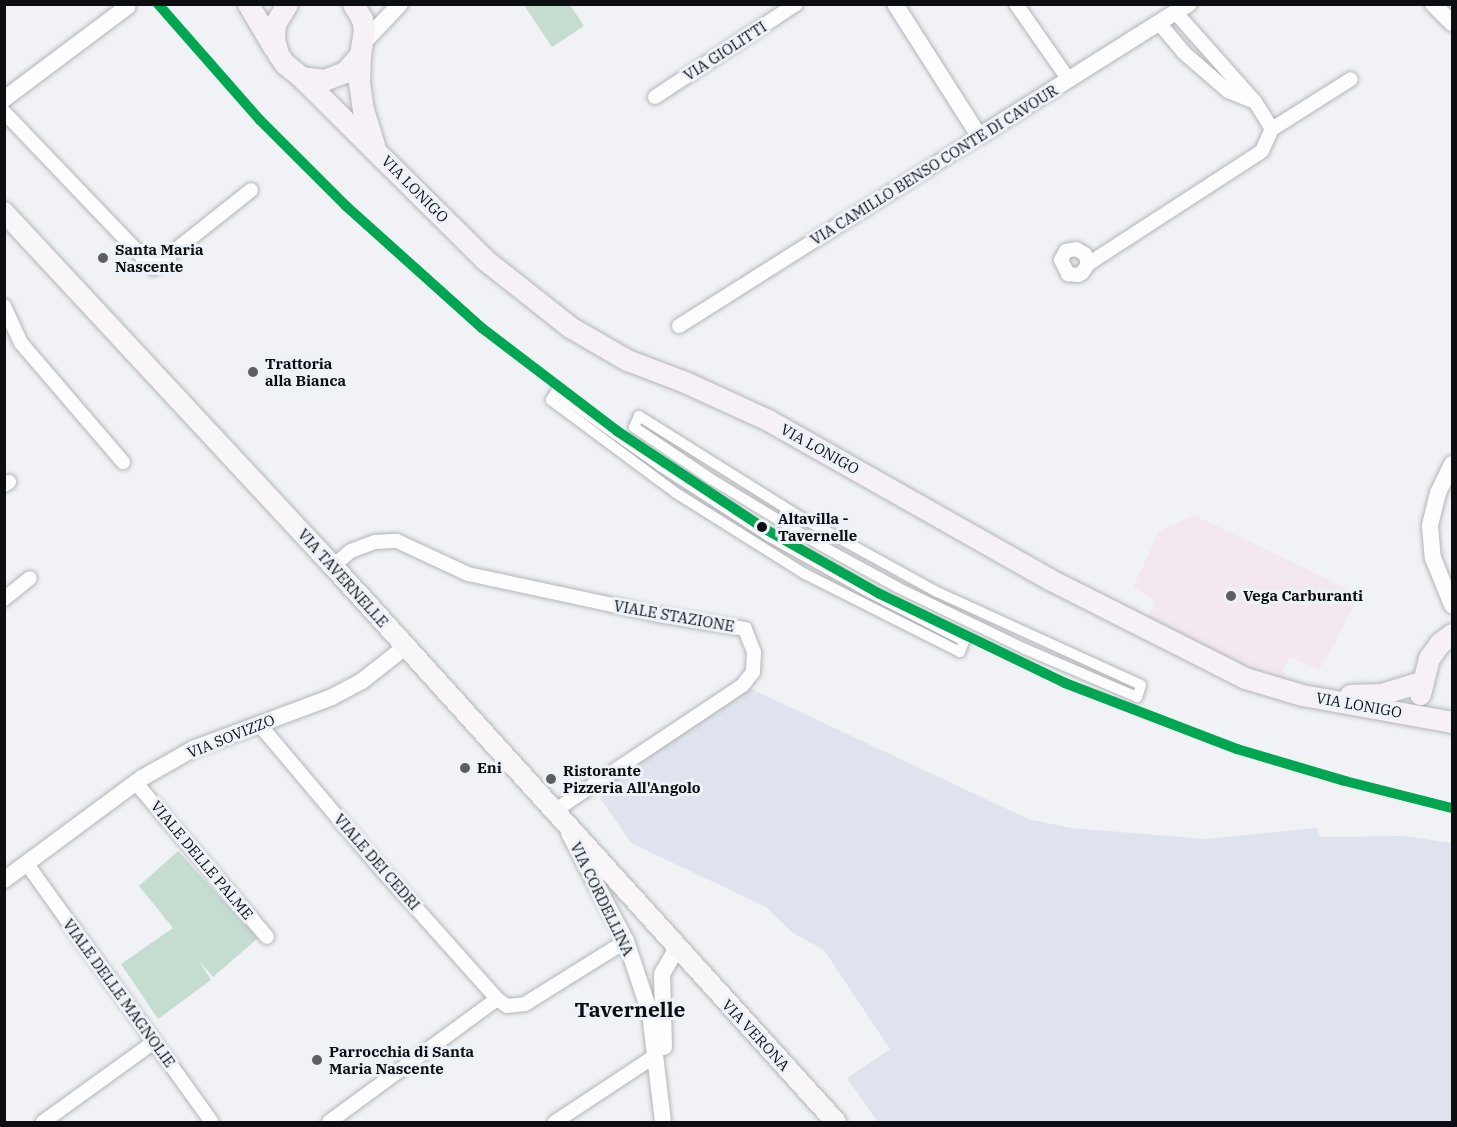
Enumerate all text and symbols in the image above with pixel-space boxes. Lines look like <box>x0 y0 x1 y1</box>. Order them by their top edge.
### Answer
street label: VIA GIOLITTI <box>680 18 770 84</box>
street label: VIA CAMILLO BENSO CONTE DI CAVOUR <box>807 81 1061 249</box>
street label: VIA LONIGO <box>378 152 452 226</box>
place label: Santa Maria Nascente <box>115 240 204 275</box>
marker: Santa Maria Nascente <box>96 251 110 265</box>
place label: Trattoria alla Bianca <box>265 354 346 389</box>
marker: Trattoria alla Bianca <box>246 365 260 379</box>
street label: VIA LONIGO <box>778 420 862 478</box>
place label: Altavilla - Tavernelle <box>778 509 857 544</box>
marker: Altavilla - Tavernelle <box>751 516 773 538</box>
street label: VIA TAVERNELLE <box>294 525 392 631</box>
place label: Vega Carburanti <box>1243 587 1363 605</box>
marker: Vega Carburanti <box>1224 589 1238 603</box>
street label: VIALE STAZIONE <box>612 597 736 635</box>
street label: VIA LONIGO <box>1315 689 1403 721</box>
street label: VIA SOVIZZO <box>185 710 277 762</box>
place label: Eni <box>477 759 502 777</box>
marker: Eni <box>458 761 472 775</box>
place label: Ristorante Pizzeria All'Angolo <box>563 761 701 796</box>
marker: Ristorante Pizzeria All'Angolo <box>544 772 558 786</box>
street label: VIALE DELLE PALME <box>147 797 257 923</box>
street label: VIALE DEI CEDRI <box>330 810 424 914</box>
street label: VIA CORDELLINA <box>567 839 637 959</box>
street label: VIALE DELLE MAGNOLIE <box>59 916 179 1070</box>
district label: Tavernelle <box>575 996 685 1022</box>
street label: VIA VERONA <box>718 996 794 1074</box>
place label: Parrocchia di Santa Maria Nascente <box>329 1042 474 1077</box>
marker: Parrocchia di Santa Maria Nascente <box>310 1053 324 1067</box>

